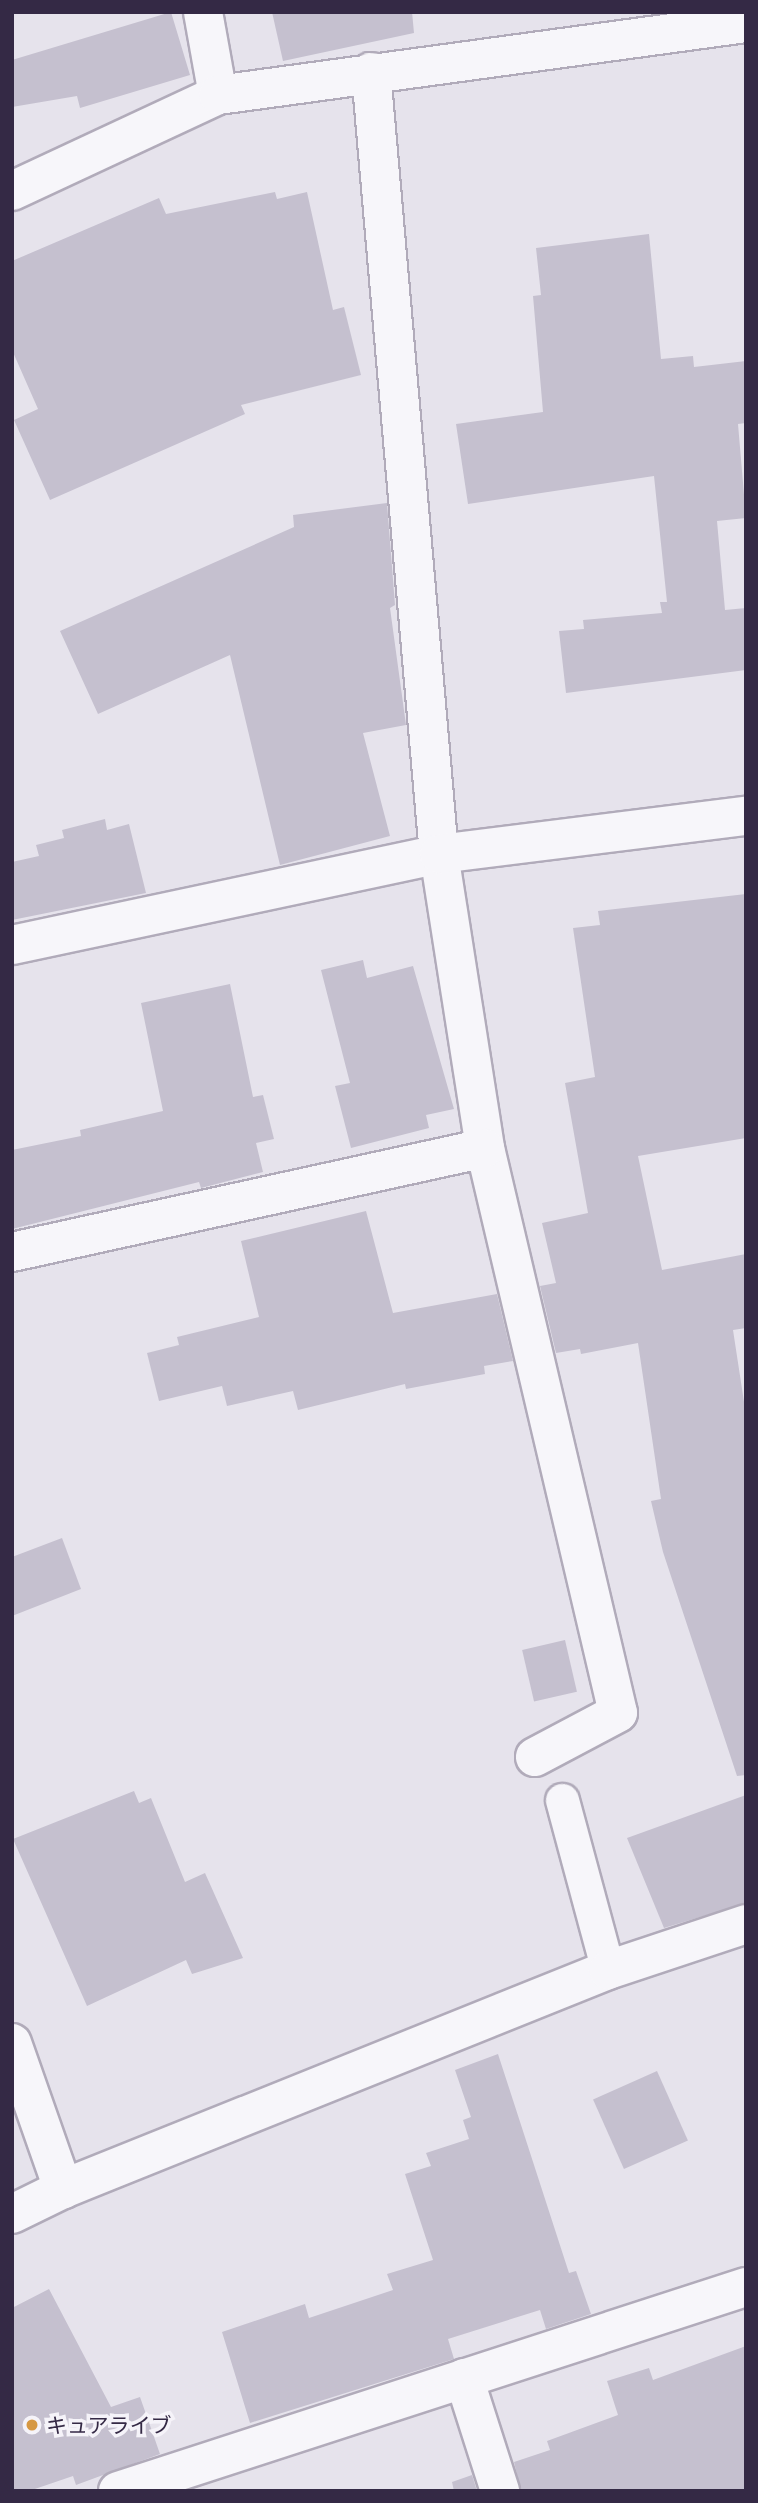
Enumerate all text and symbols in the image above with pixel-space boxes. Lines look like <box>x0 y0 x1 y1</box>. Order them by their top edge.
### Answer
place label: キュアライブ <box>46 2412 172 2438</box>
marker: キュアライブ <box>24 2417 40 2433</box>

